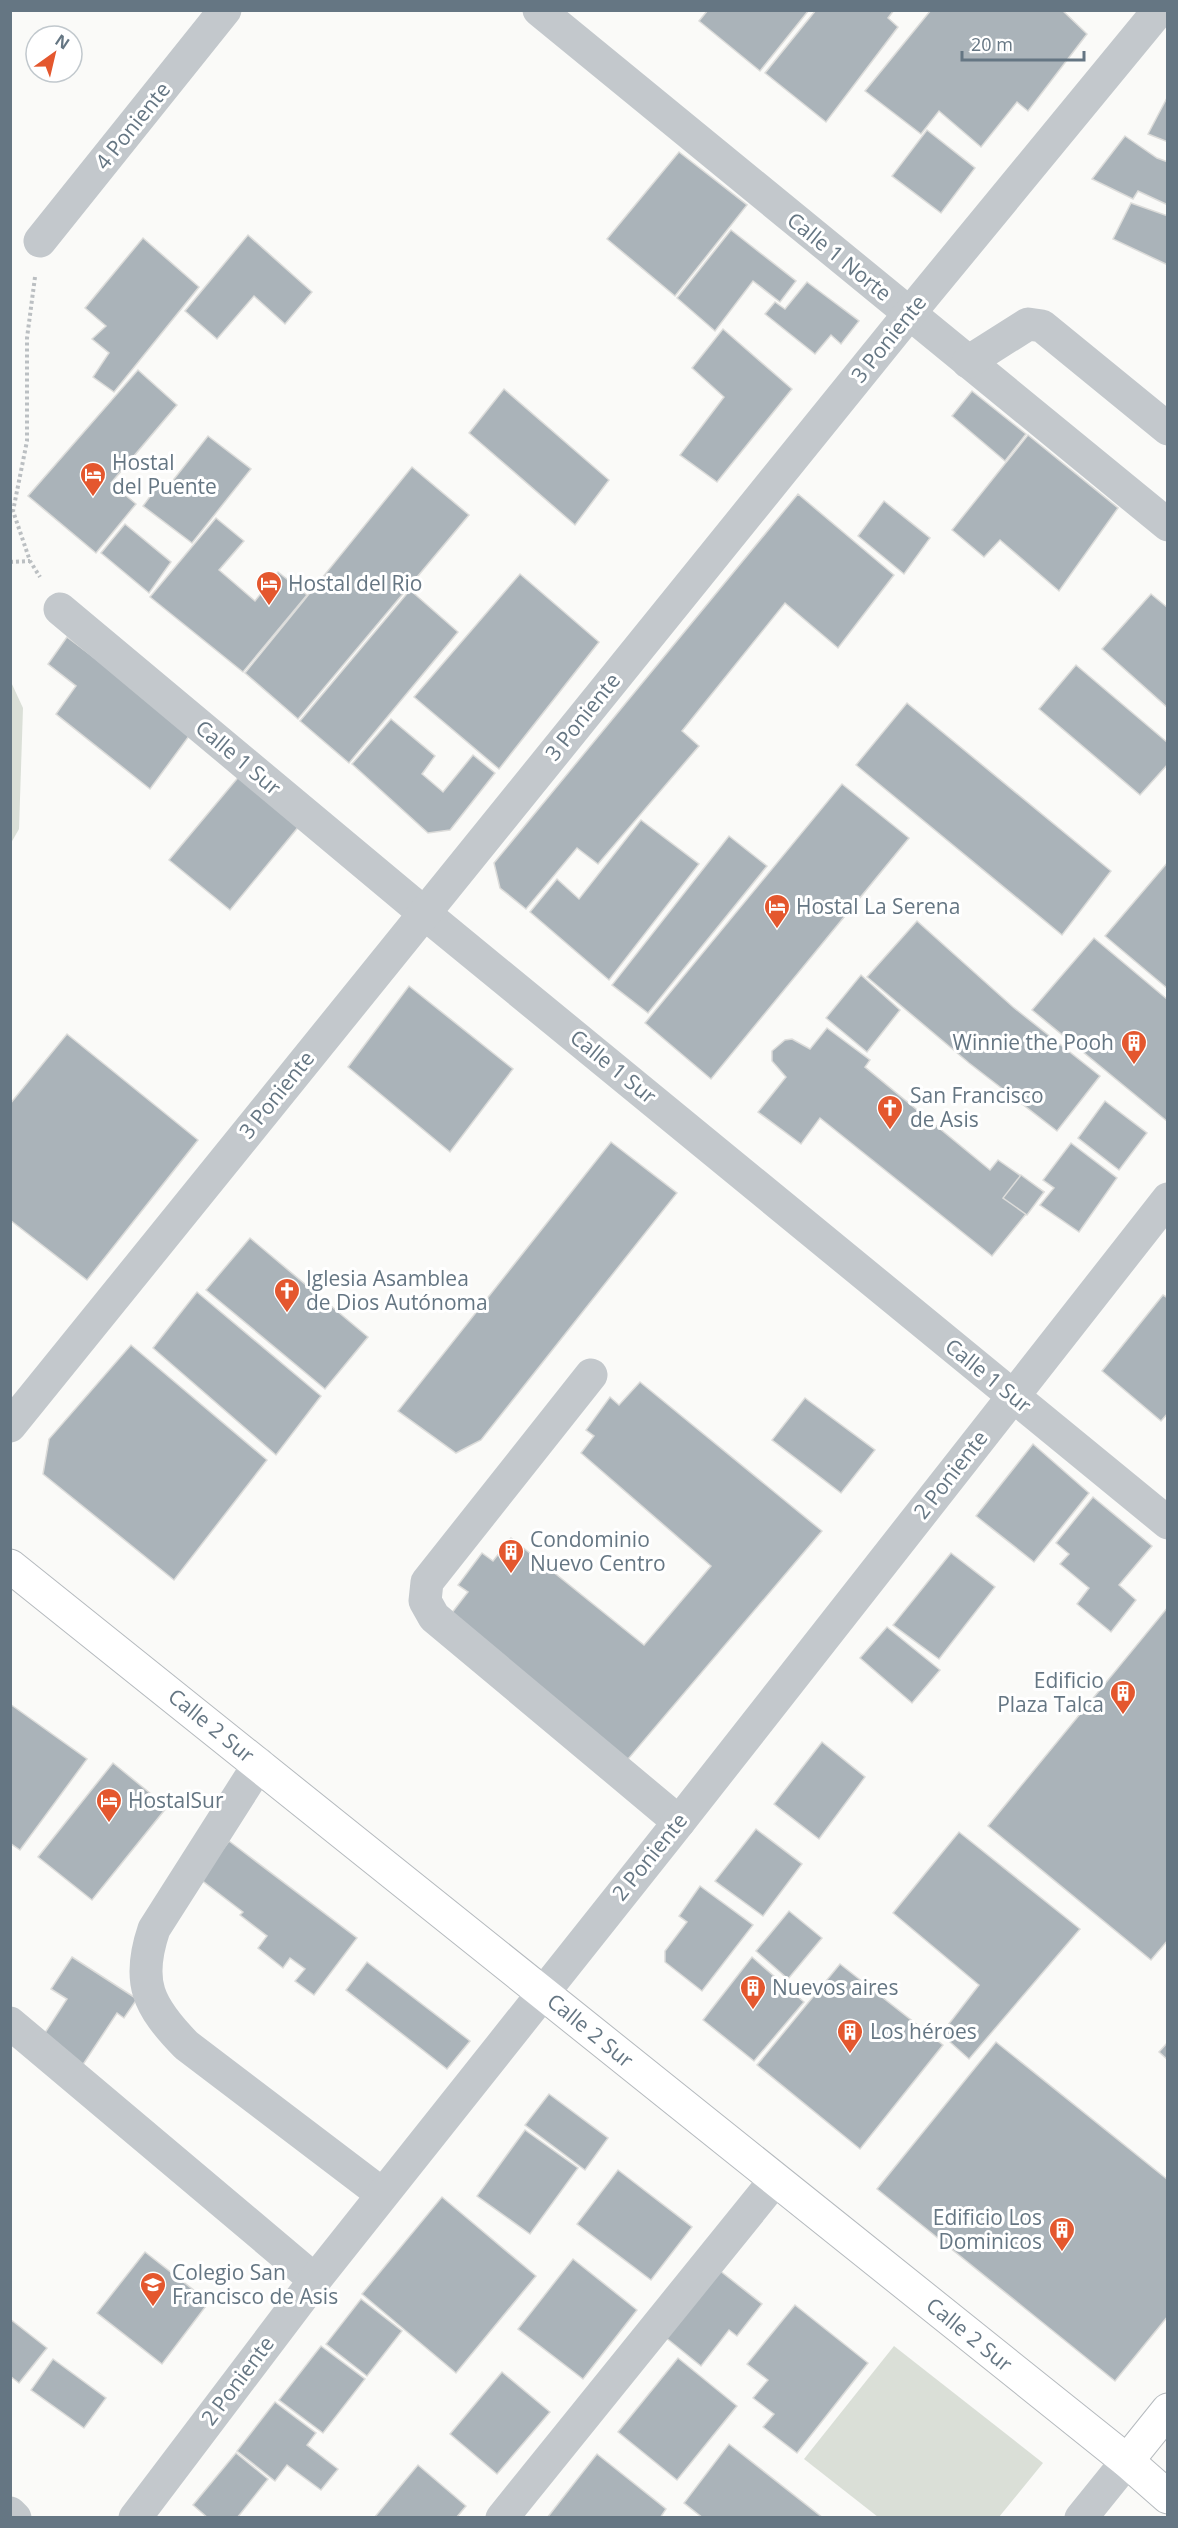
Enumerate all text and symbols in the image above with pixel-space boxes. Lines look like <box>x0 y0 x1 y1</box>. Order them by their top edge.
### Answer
north arrow <box>24 24 84 84</box>
scale bar <box>962 24 1084 62</box>
text: N <box>51 29 74 54</box>
text: 20 m <box>971 32 1013 56</box>
street label: 4 Poniente <box>88 76 176 175</box>
street label: Calle 1 Norte <box>782 206 898 307</box>
street label: 3 Poniente <box>844 289 932 388</box>
place label: Hostal del Puente <box>112 448 217 500</box>
hotel icon: Hostal del Puente <box>78 460 108 498</box>
hotel icon: Hostal del Rio <box>254 569 284 607</box>
place label: Hostal del Rio <box>288 569 422 597</box>
street label: 3 Poniente <box>538 667 626 766</box>
street label: Calle 1 Sur <box>190 713 287 801</box>
hotel icon: Hostal La Serena <box>762 892 792 930</box>
place label: Hostal La Serena <box>796 892 960 920</box>
street label: Calle 1 Sur <box>565 1023 663 1110</box>
place label: Winnie the Pooh <box>953 1028 1114 1056</box>
building icon: Winnie the Pooh <box>1119 1028 1149 1066</box>
street label: 3 Poniente <box>232 1045 320 1144</box>
place label: San Francisco de Asis <box>910 1081 1044 1133</box>
church icon: San Francisco de Asis <box>875 1093 905 1131</box>
place label: Iglesia Asamblea de Dios Autónoma <box>306 1264 488 1316</box>
church icon: Iglesia Asamblea de Dios Autónoma <box>272 1276 302 1314</box>
street label: Calle 1 Sur <box>940 1332 1038 1419</box>
street label: 2 Poniente <box>907 1424 994 1524</box>
place label: Condominio Nuevo Centro <box>530 1525 666 1577</box>
building icon: Condominio Nuevo Centro <box>496 1537 526 1575</box>
place label: Edificio Plaza Talca <box>997 1666 1104 1718</box>
building icon: Edificio Plaza Talca <box>1108 1678 1138 1716</box>
street label: Calle 2 Sur <box>163 1682 261 1769</box>
hotel icon: HostalSur <box>94 1786 124 1824</box>
place label: HostalSur <box>128 1786 224 1814</box>
street label: 2 Poniente <box>605 1807 693 1906</box>
building icon: Nuevos aires <box>738 1973 768 2011</box>
place label: Nuevos aires <box>772 1973 898 2001</box>
street label: Calle 2 Sur <box>542 1987 640 2074</box>
building icon: Los héroes <box>835 2017 865 2055</box>
place label: Los héroes <box>870 2017 977 2045</box>
place label: Edificio Los Dominicos <box>933 2203 1042 2255</box>
building icon: Edificio Los Dominicos <box>1047 2215 1077 2253</box>
place label: Colegio San Francisco de Asis <box>172 2258 338 2310</box>
school or university icon: Colegio San Francisco de Asis <box>138 2270 168 2308</box>
street label: Calle 2 Sur <box>921 2291 1019 2378</box>
street label: 2 Poniente <box>194 2330 280 2431</box>

